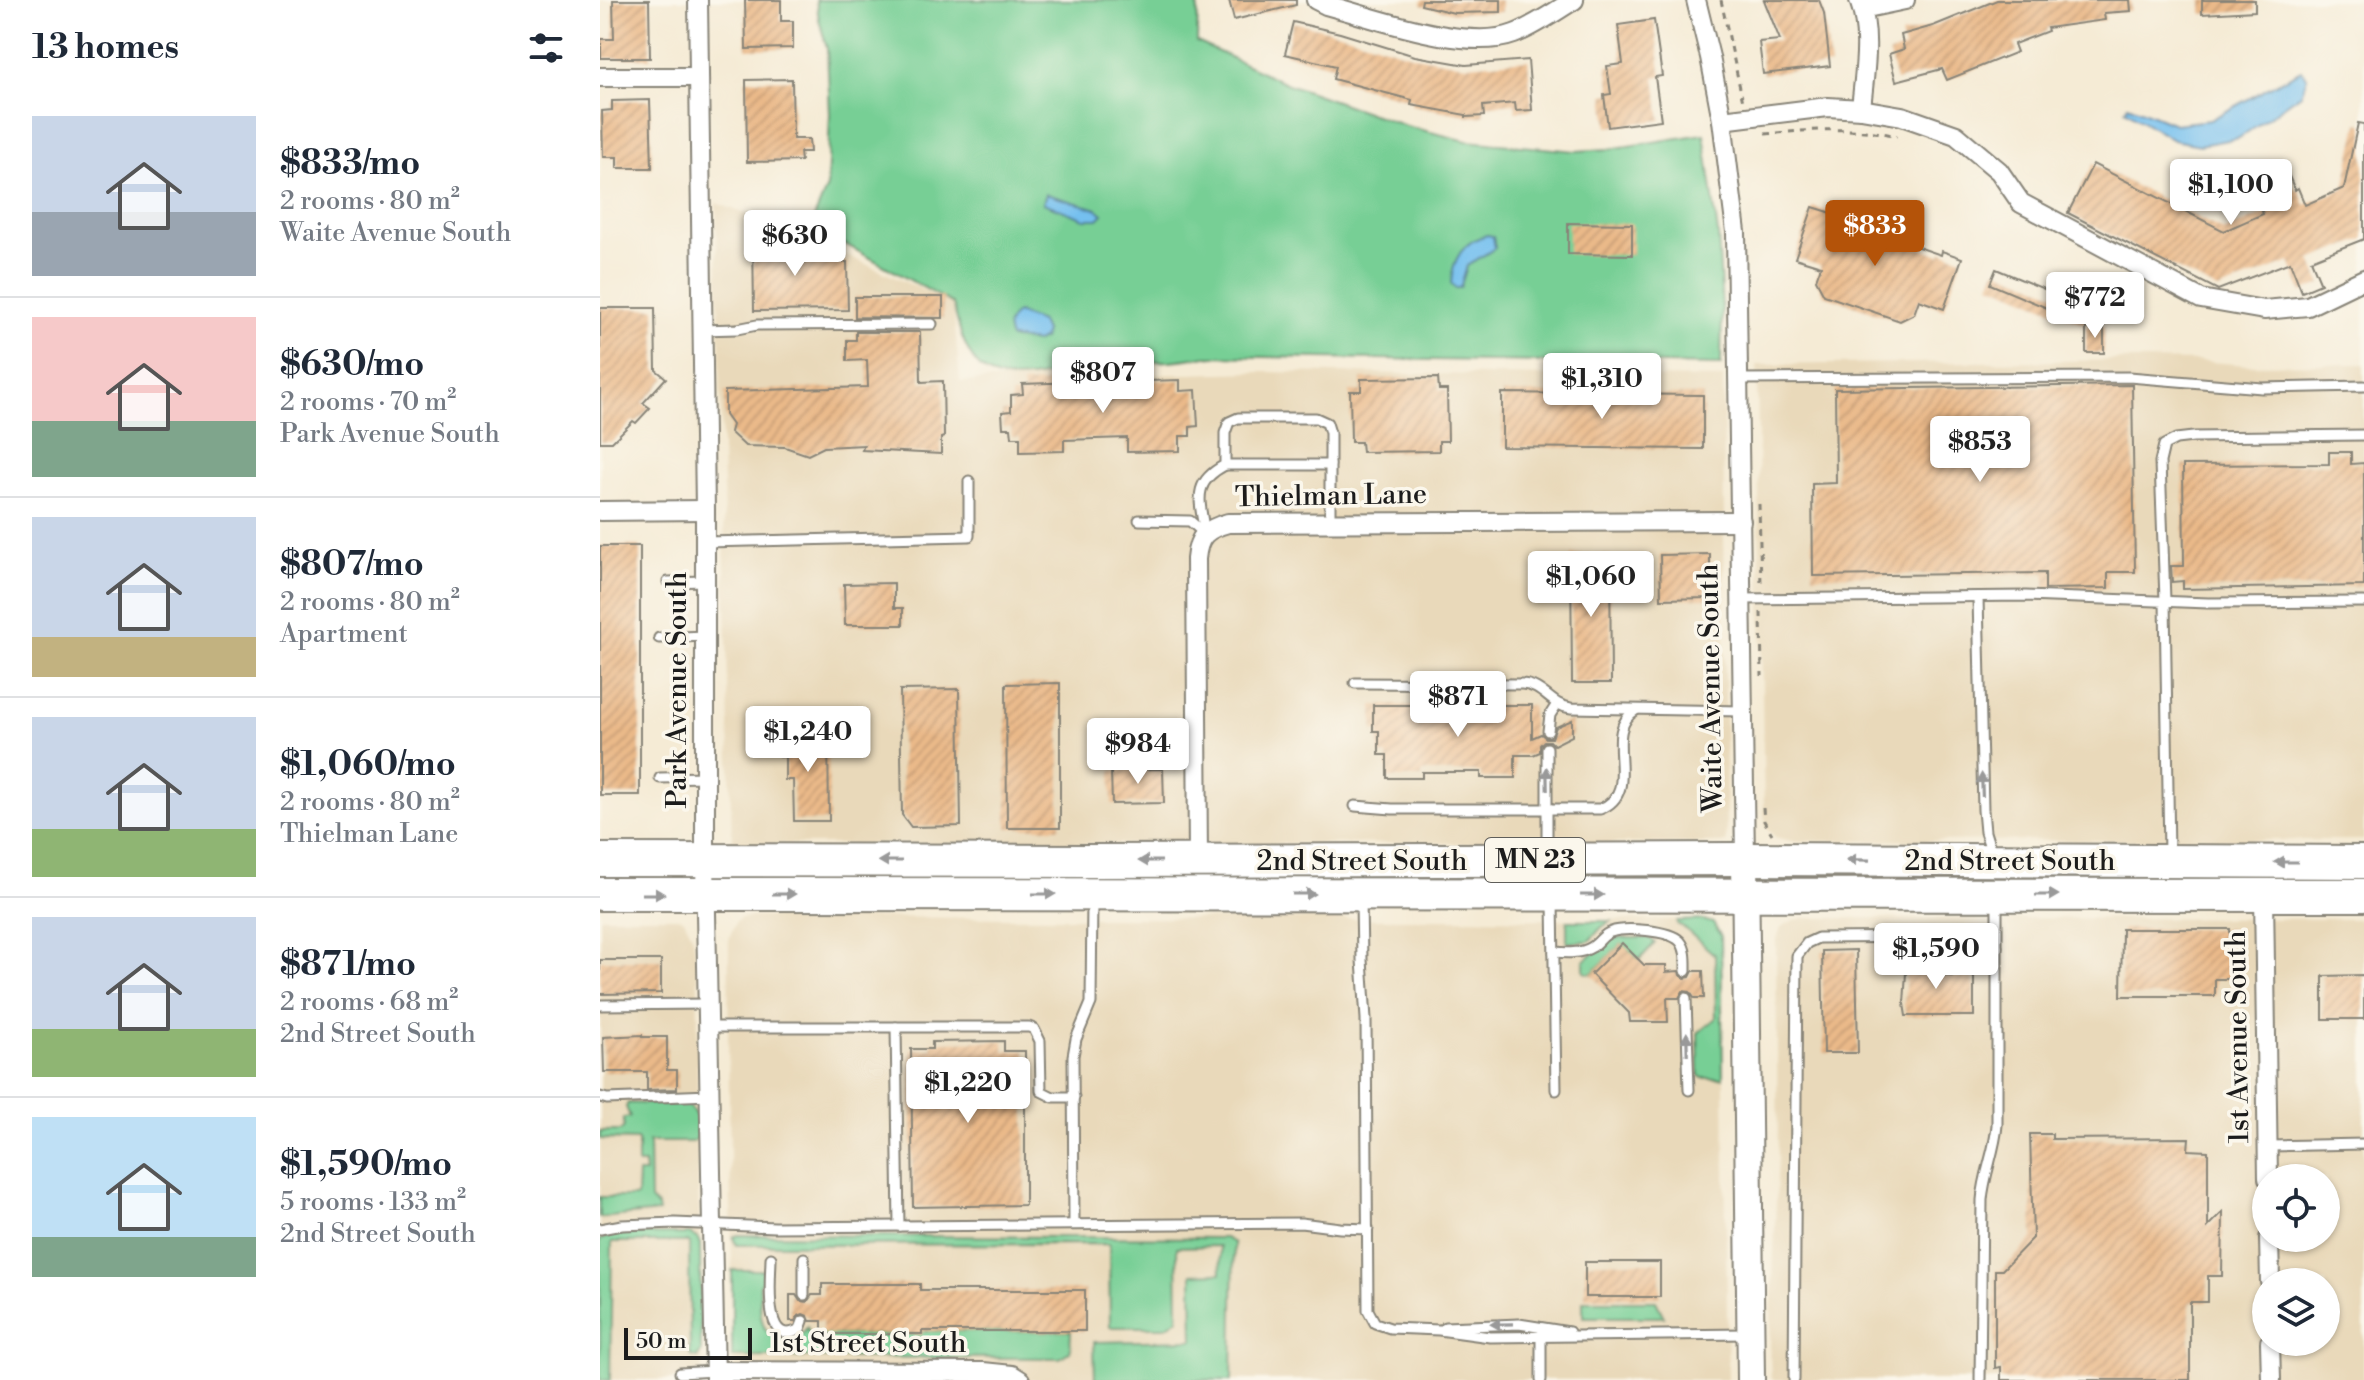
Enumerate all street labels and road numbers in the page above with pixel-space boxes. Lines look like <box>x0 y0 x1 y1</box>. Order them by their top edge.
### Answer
street label: Thielman Lane <box>1235 477 1427 515</box>
street label: Waite Avenue South <box>1691 563 1731 814</box>
street label: Park Avenue South <box>660 571 695 808</box>
road number: MN 23 <box>1485 838 1585 882</box>
street label: 2nd Street South <box>1257 844 1468 879</box>
street label: 2nd Street South <box>1905 844 2116 879</box>
street label: 1st Avenue South <box>2219 930 2257 1144</box>
street label: 1st Street South <box>770 1326 967 1361</box>

